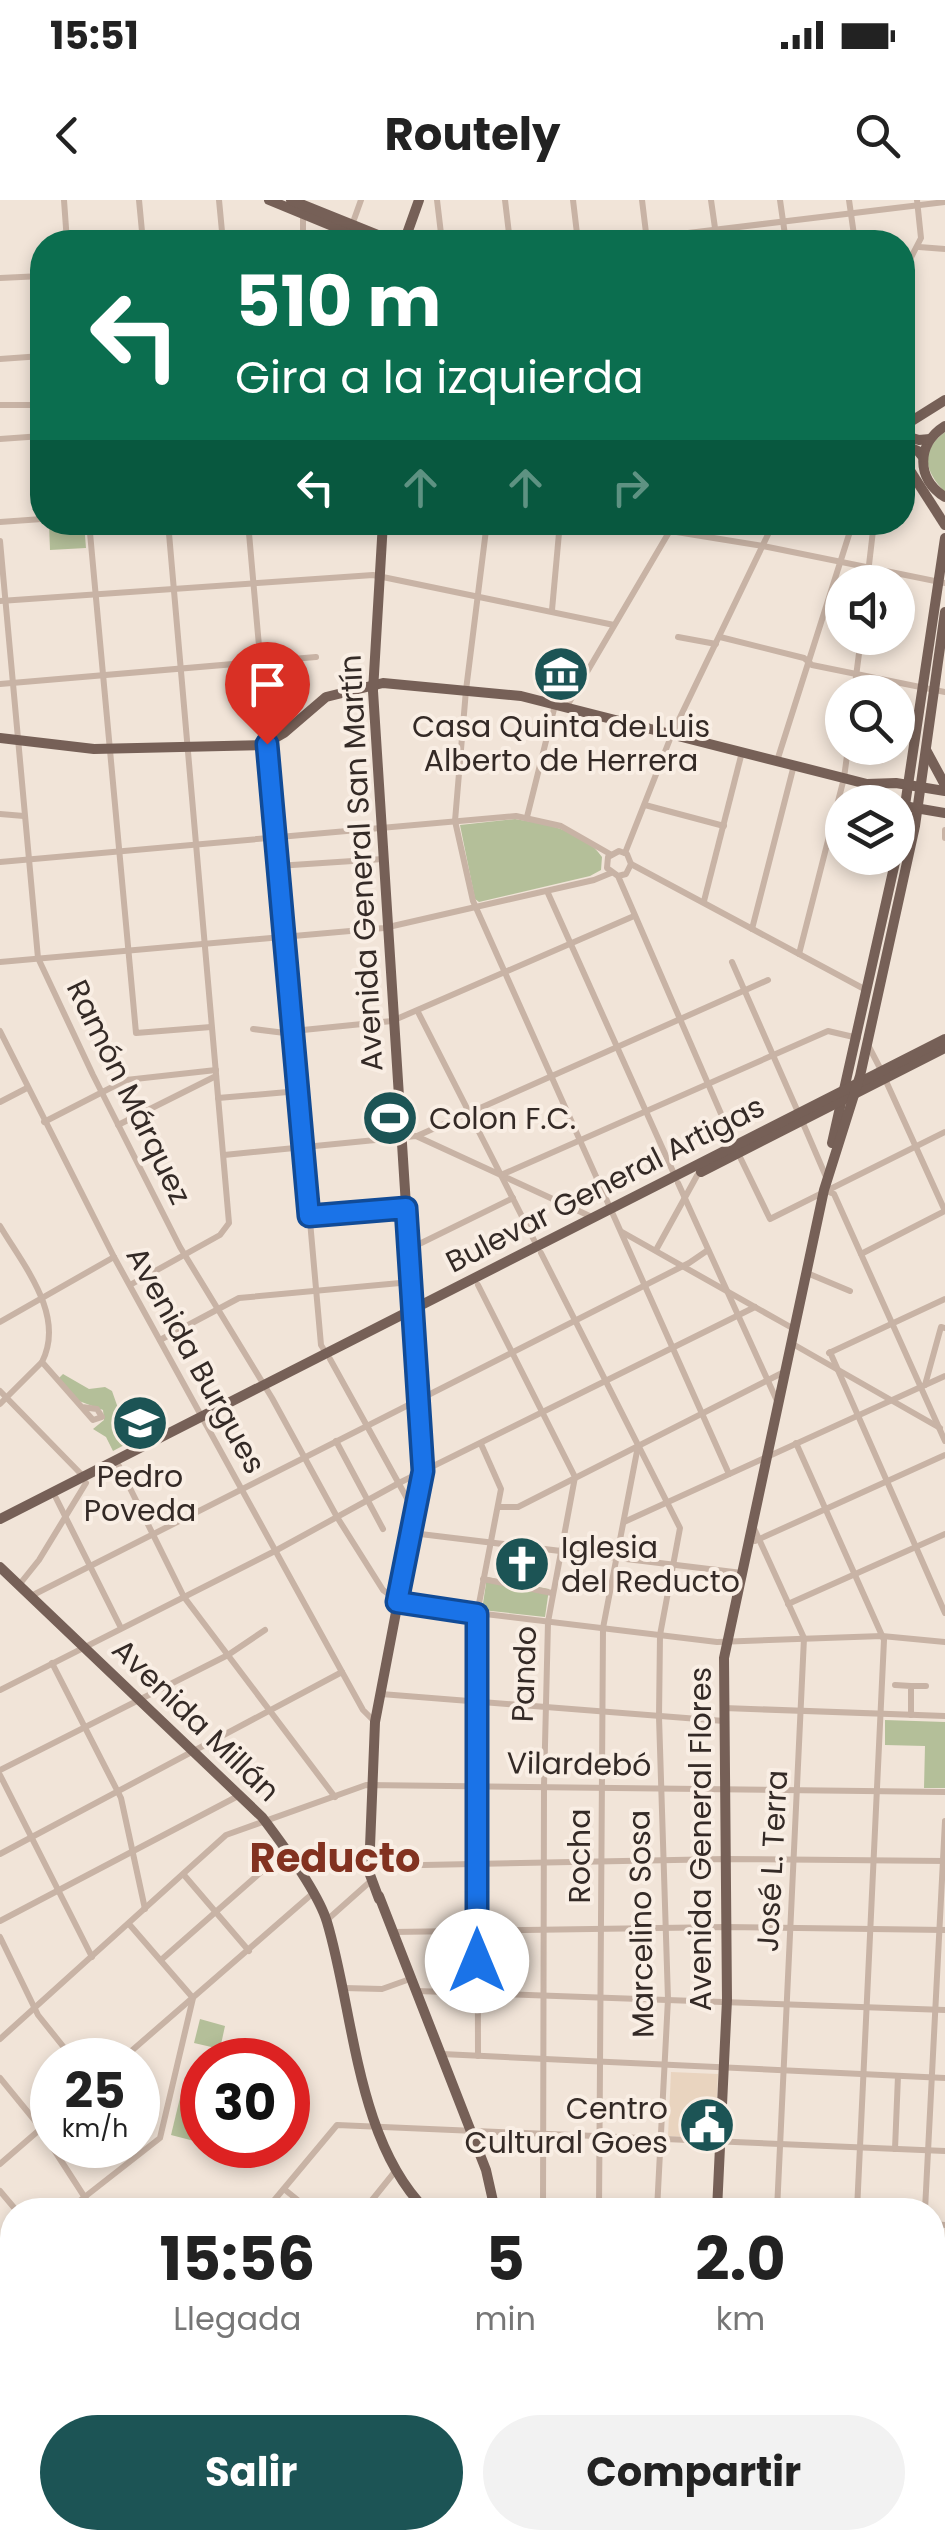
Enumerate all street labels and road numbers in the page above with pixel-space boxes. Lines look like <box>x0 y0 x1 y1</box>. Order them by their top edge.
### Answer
street label: Avenida General San Martín <box>329 654 393 1072</box>
street label: Ramón Márquez <box>56 973 202 1211</box>
street label: Bulevar General Artigas <box>438 1085 772 1283</box>
street label: Avenida Burgues <box>116 1239 276 1481</box>
street label: Pando <box>501 1625 547 1723</box>
street label: Avenida Millán <box>103 1629 289 1811</box>
street label: Avenida General Flores <box>679 1667 722 2011</box>
street label: Vilardebó <box>506 1741 652 1787</box>
street label: José L. Terra <box>746 1769 798 1953</box>
street label: Rocha <box>558 1808 601 1904</box>
street label: Marcelino Sosa <box>618 1810 664 2038</box>

